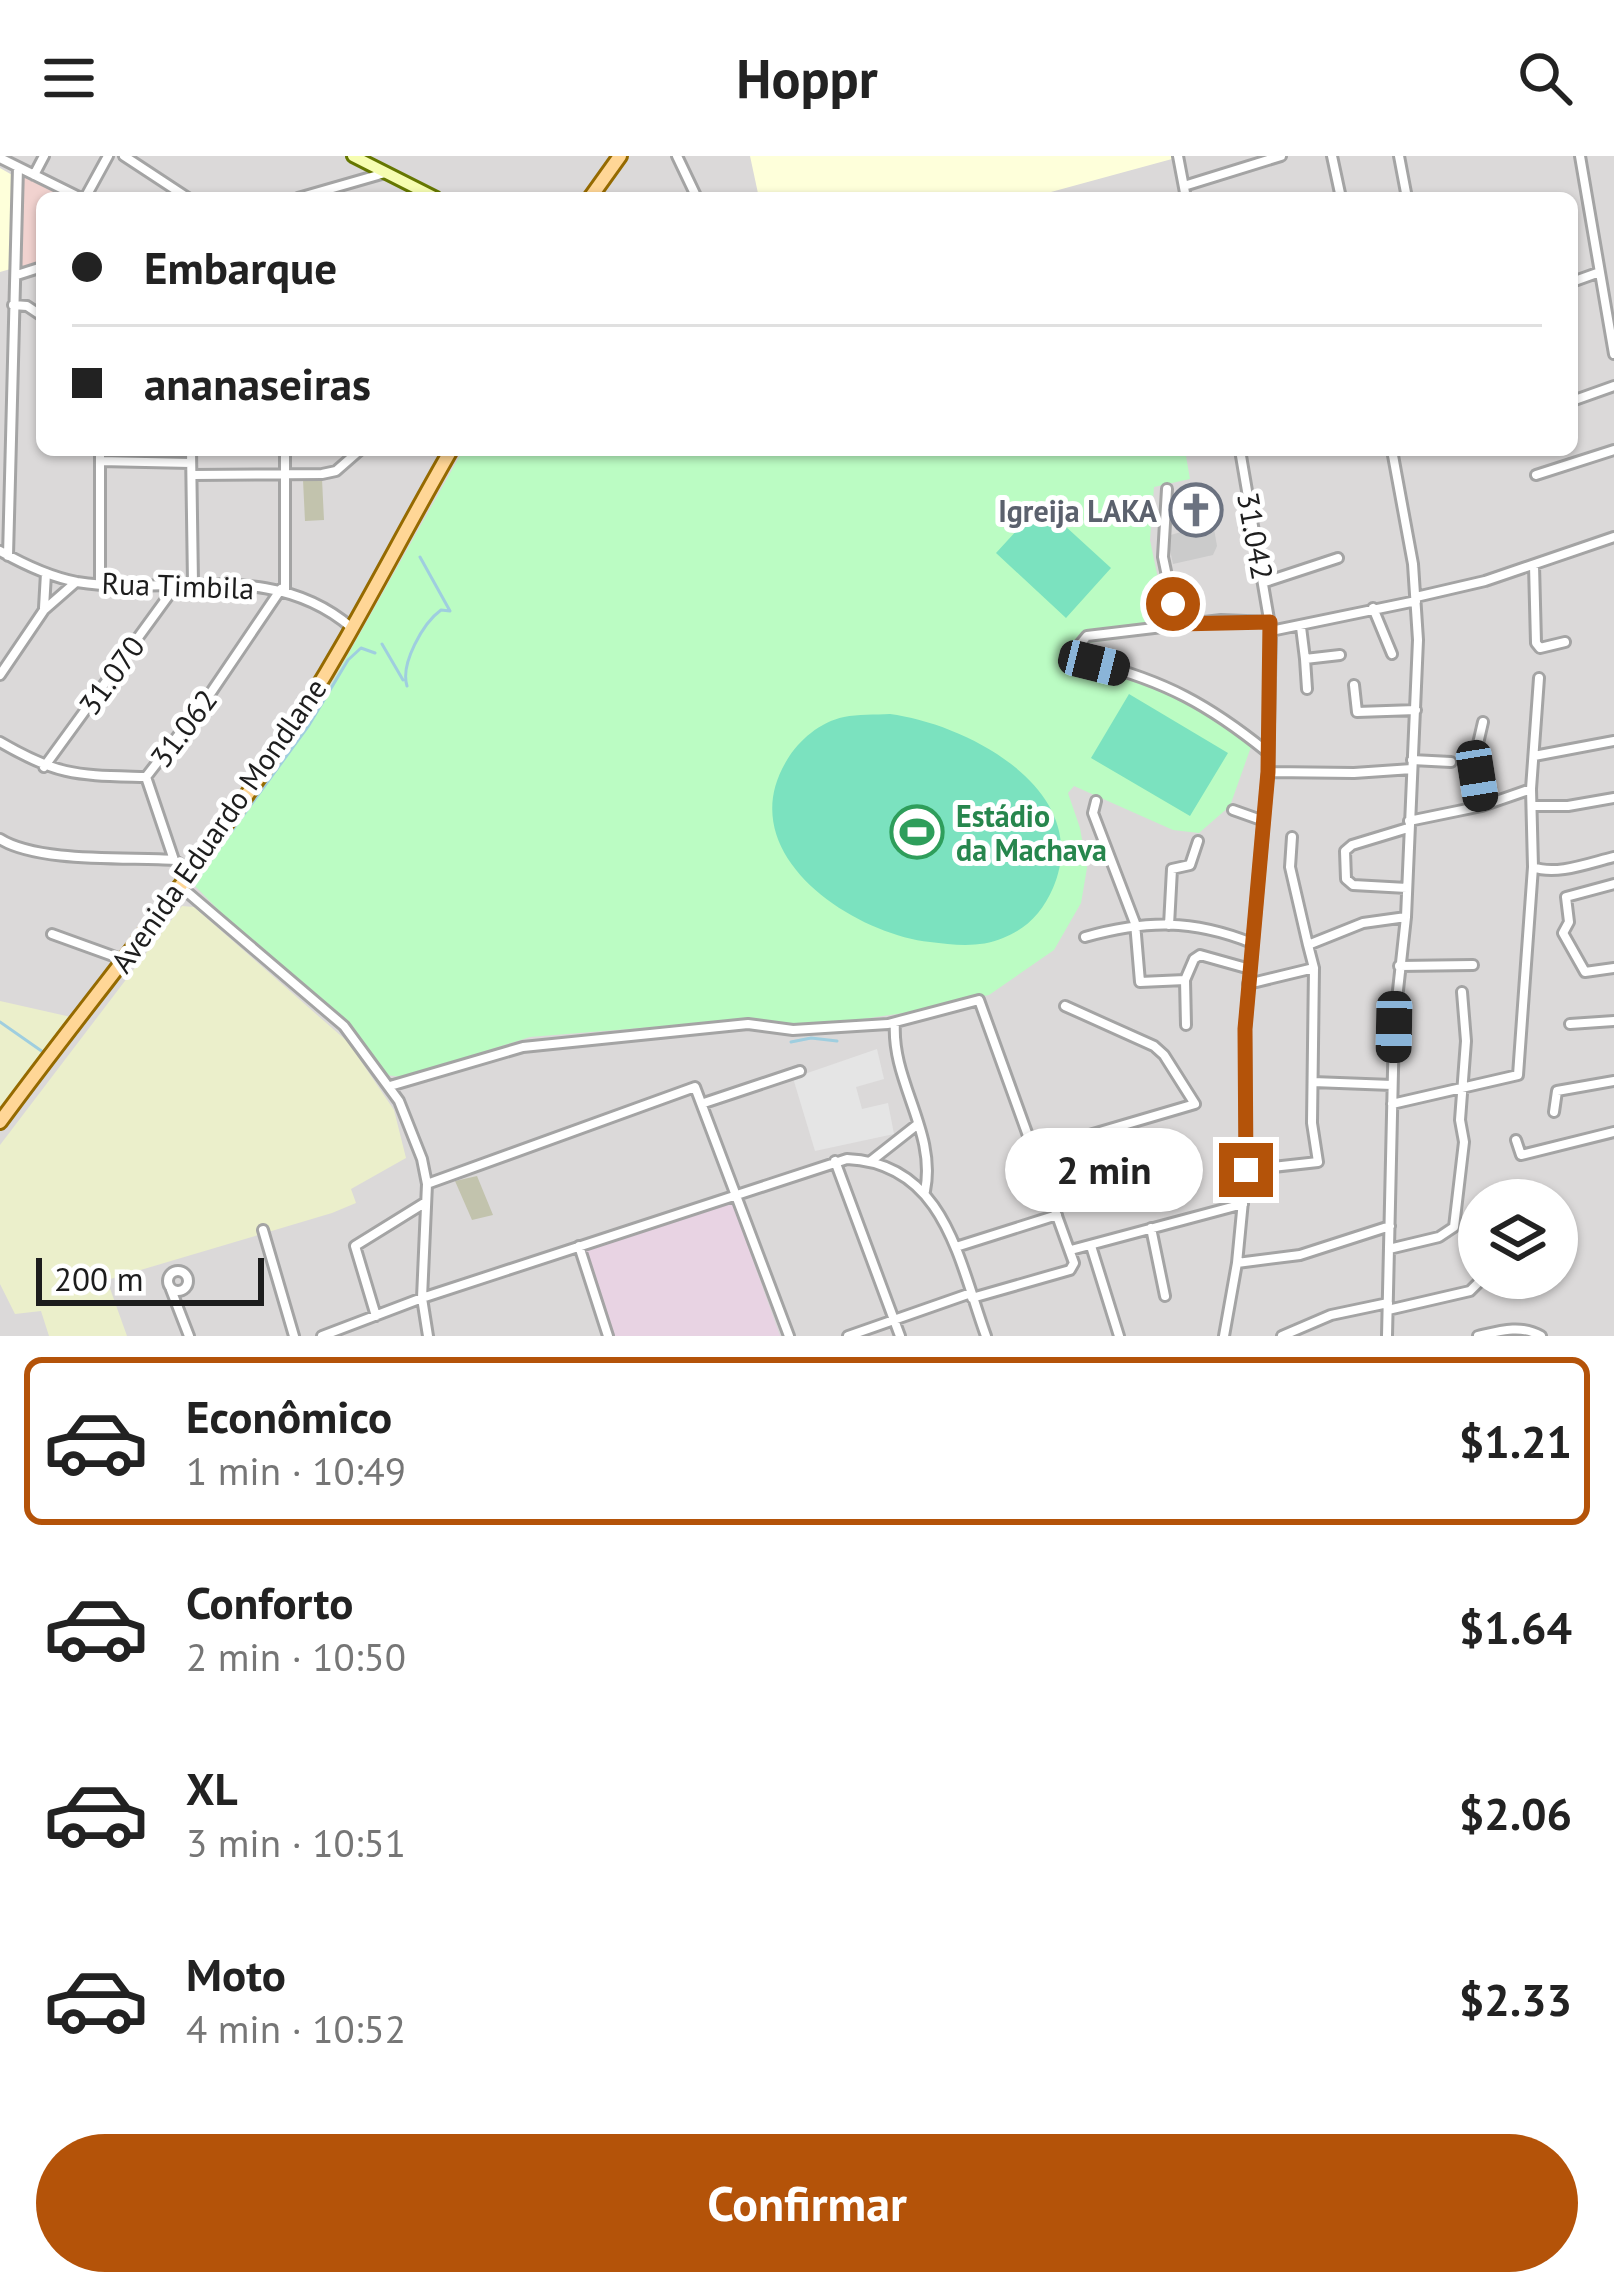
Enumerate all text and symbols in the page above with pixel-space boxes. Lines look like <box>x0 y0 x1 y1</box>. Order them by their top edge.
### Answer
text: Hoppr <box>736 43 878 113</box>
icon: menu <box>36 45 102 111</box>
icon: search <box>1512 45 1578 111</box>
text: Embarque <box>144 238 337 296</box>
text: ananaseiras <box>144 354 371 412</box>
church icon: Igreija LAKA <box>1168 482 1224 538</box>
street label: 31.042 <box>1229 489 1283 583</box>
place label: Igreija LAKA <box>998 491 1158 530</box>
street label: Rua Timbila <box>101 563 255 607</box>
route start <box>1146 577 1200 631</box>
street label: 31.070 <box>69 628 153 722</box>
car <box>1055 637 1133 689</box>
street label: Avenida Eduardo Mondlane <box>101 670 335 980</box>
street label: 31.062 <box>141 681 225 775</box>
car <box>1454 738 1500 814</box>
place label: Estádio da Machava <box>956 796 1107 869</box>
sports icon: Estádio da Machava <box>889 804 945 860</box>
car <box>1375 991 1413 1063</box>
callout: 2 min <box>1006 1128 1204 1212</box>
route end <box>1219 1143 1273 1197</box>
text: 2 min <box>1056 1144 1152 1195</box>
map controls <box>1458 1179 1578 1299</box>
button: layers <box>1458 1179 1578 1299</box>
scale bar <box>36 1252 264 1305</box>
text: 200 m <box>54 1257 144 1300</box>
icon: car <box>42 1387 150 1495</box>
text: Econômico <box>186 1387 392 1445</box>
text: $1.21 <box>1459 1412 1572 1470</box>
text: 1 min · 10:49 <box>186 1445 406 1496</box>
icon: car <box>42 1573 150 1681</box>
text: Conforto <box>186 1573 353 1631</box>
text: $1.64 <box>1459 1598 1572 1656</box>
text: 2 min · 10:50 <box>186 1631 406 1682</box>
icon: car <box>42 1759 150 1867</box>
text: XL <box>186 1759 238 1817</box>
text: $2.06 <box>1459 1784 1572 1842</box>
text: 3 min · 10:51 <box>186 1817 406 1868</box>
icon: car <box>42 1945 150 2053</box>
text: Moto <box>186 1945 286 2003</box>
text: $2.33 <box>1459 1970 1572 2028</box>
text: 4 min · 10:52 <box>186 2003 406 2054</box>
button: Confirmar <box>36 2134 1578 2272</box>

